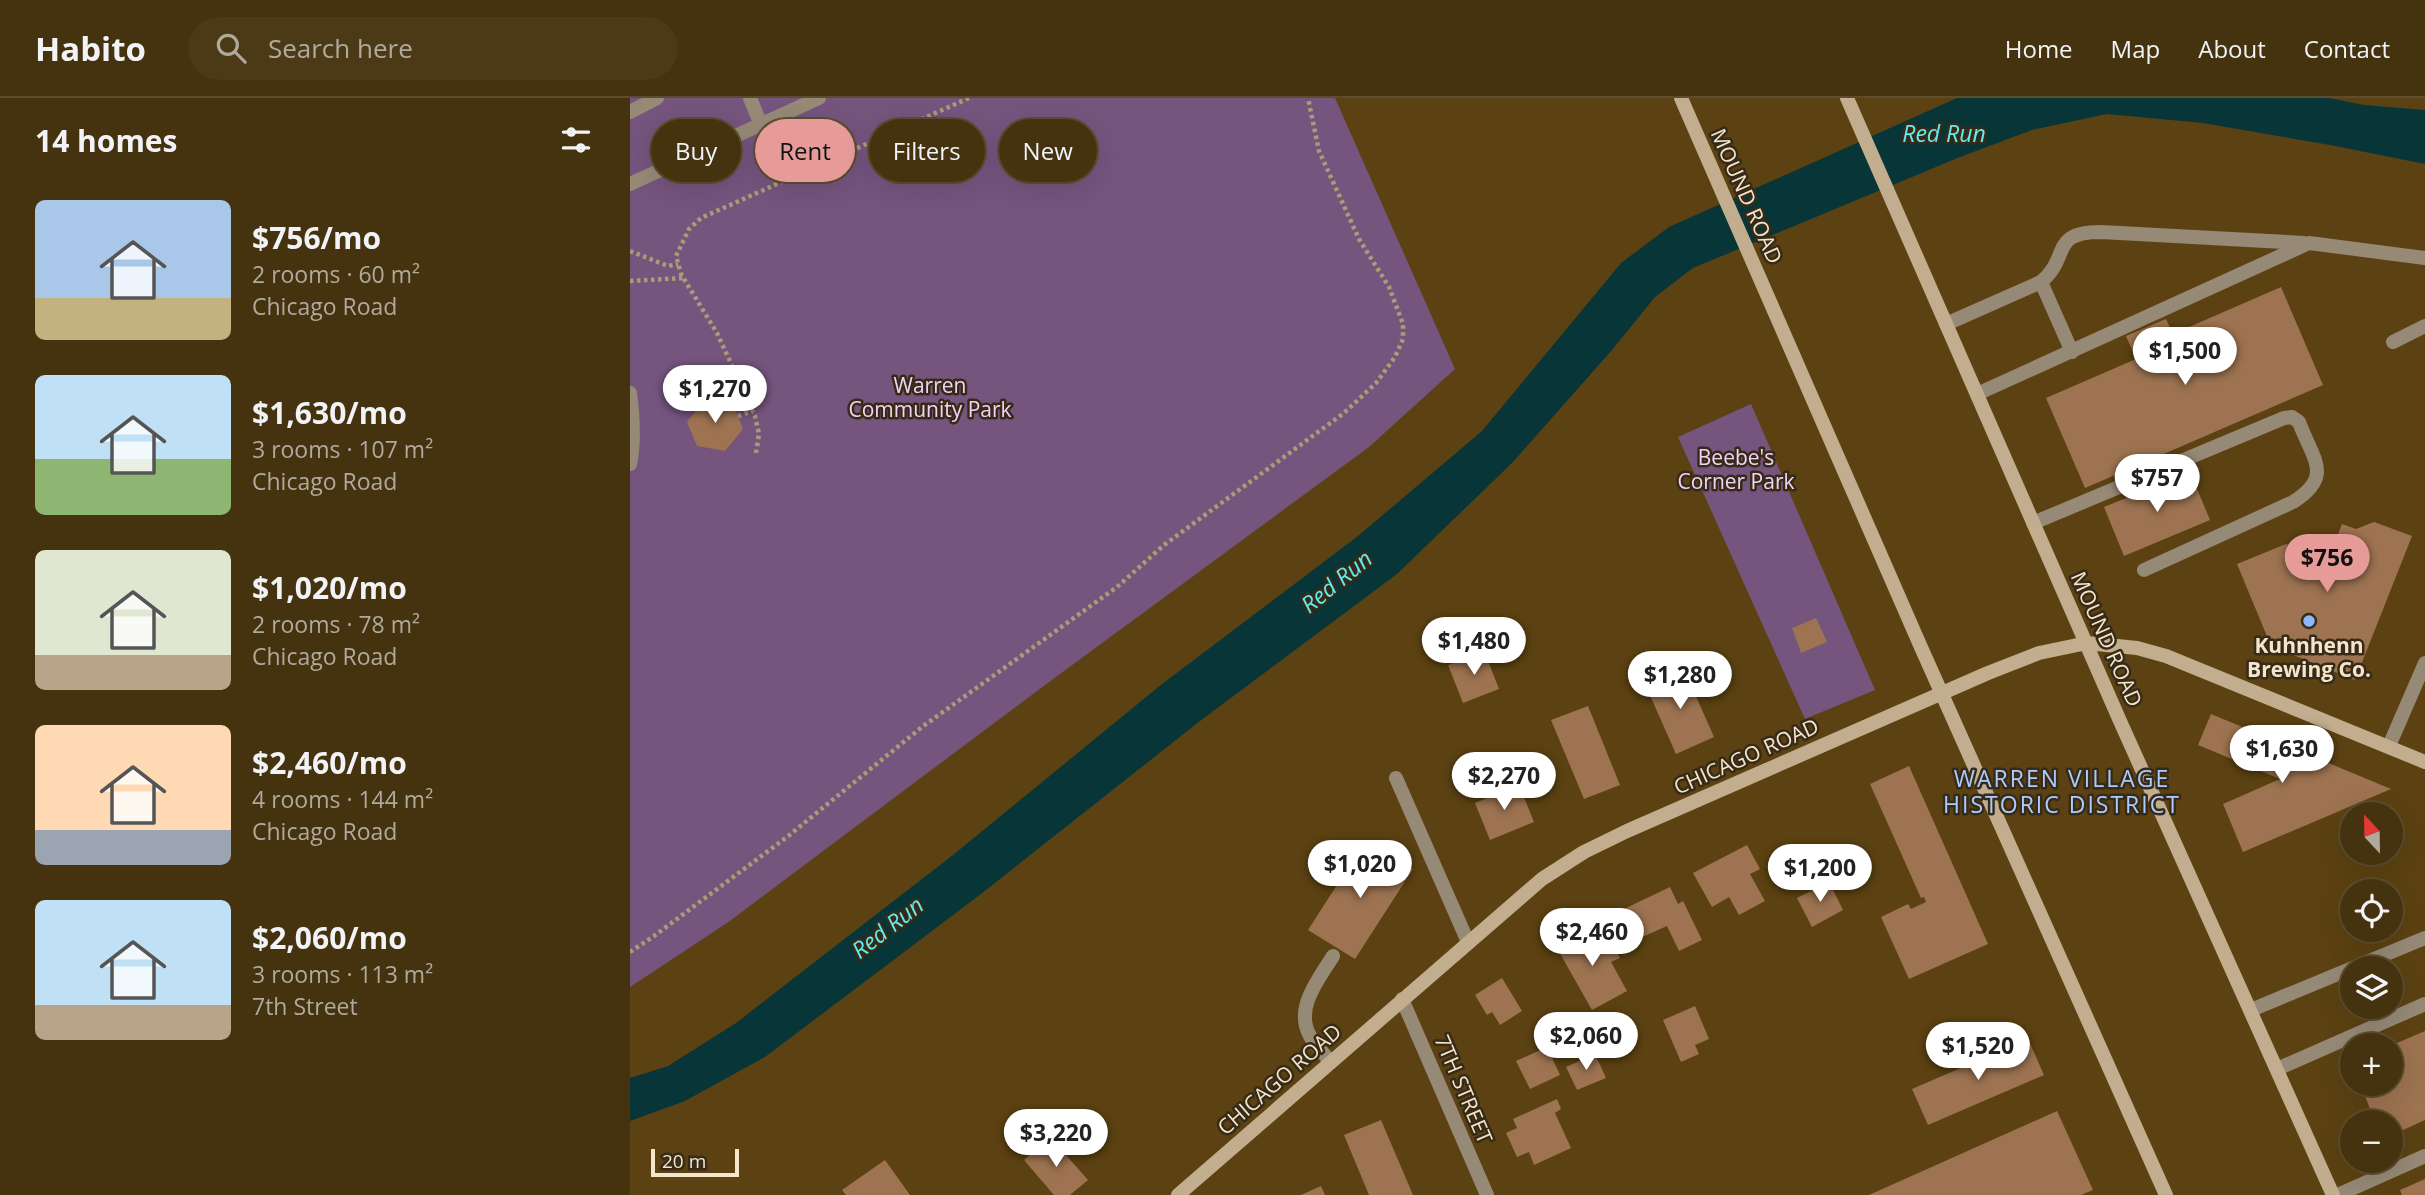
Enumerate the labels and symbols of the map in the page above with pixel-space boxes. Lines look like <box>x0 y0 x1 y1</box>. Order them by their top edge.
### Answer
water label: Red Run <box>1902 117 1986 149</box>
street label: MOUND ROAD <box>1705 124 1789 268</box>
pin: $1,500 <box>2128 328 2242 387</box>
pin: $1,270 <box>658 366 772 425</box>
park label: Warren Community Park <box>848 371 1012 423</box>
park label: Beebe's Corner Park <box>1677 443 1795 495</box>
pin: $757 <box>2116 454 2198 514</box>
pin: $756 <box>2286 534 2368 594</box>
water label: Red Run <box>1293 542 1379 620</box>
street label: MOUND ROAD <box>2065 567 2149 711</box>
marker: Kuhnhenn Brewing Co. <box>2301 613 2317 629</box>
pin: $1,480 <box>1417 618 1531 677</box>
place label: Kuhnhenn Brewing Co. <box>2247 631 2371 683</box>
pin: $1,280 <box>1623 652 1737 711</box>
street label: CHICAGO ROAD <box>1669 711 1823 801</box>
pin: $1,630 <box>2225 726 2339 785</box>
pin: $2,270 <box>1447 752 1561 812</box>
district label: WARREN VILLAGE HISTORIC DISTRICT <box>1943 762 2181 820</box>
north arrow <box>2340 802 2403 864</box>
pin: $1,020 <box>1303 840 1417 900</box>
pin: $1,200 <box>1763 844 1877 904</box>
water label: Red Run <box>844 889 930 965</box>
pin: $2,460 <box>1535 908 1649 968</box>
pin: $2,060 <box>1529 1012 1643 1072</box>
street label: CHICAGO ROAD <box>1211 1017 1347 1141</box>
pin: $1,520 <box>1921 1023 2035 1082</box>
street label: 7TH STREET <box>1429 1030 1500 1148</box>
pin: $3,220 <box>999 1110 1113 1169</box>
scale bar <box>651 1146 738 1178</box>

